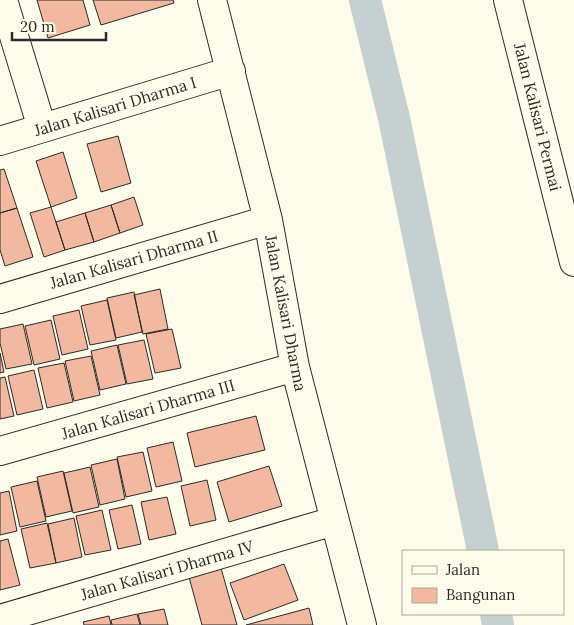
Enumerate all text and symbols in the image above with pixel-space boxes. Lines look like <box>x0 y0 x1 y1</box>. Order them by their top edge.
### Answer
scale bar <box>12 10 106 42</box>
text: 20 m <box>20 17 55 36</box>
street label: Jalan Kalisari Permai <box>510 40 566 193</box>
street label: Jalan Kalisari Dharma I <box>31 72 198 140</box>
street label: Jalan Kalisari Dharma II <box>47 225 220 293</box>
street label: Jalan Kalisari Dharma <box>261 232 311 393</box>
street label: Jalan Kalisari Dharma III <box>58 375 237 444</box>
street label: Jalan Kalisari Dharma IV <box>77 536 256 605</box>
legend <box>402 550 564 615</box>
text: Jalan <box>445 560 480 579</box>
text: Bangunan <box>446 585 515 604</box>

